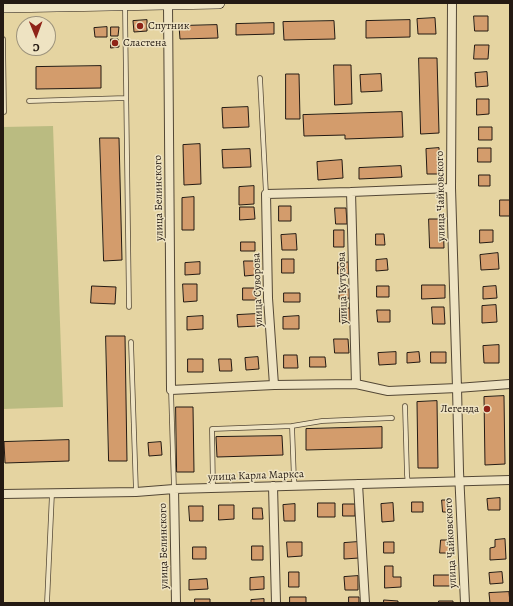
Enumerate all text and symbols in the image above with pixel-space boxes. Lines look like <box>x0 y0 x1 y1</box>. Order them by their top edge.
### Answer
north arrow <box>16 16 56 56</box>
place label: Спутник <box>148 19 189 33</box>
marker: Спутник <box>135 21 145 31</box>
place label: Сластена <box>123 36 167 50</box>
marker: Сластена <box>110 38 120 48</box>
text: С <box>33 40 40 55</box>
street label: улица Чайковского <box>434 151 448 241</box>
street label: улица Белинского <box>152 155 166 241</box>
street label: улица Кутузова <box>335 252 351 324</box>
street label: улица Суворова <box>250 253 266 327</box>
place label: Легенда <box>441 402 479 416</box>
marker: Легенда <box>482 404 492 414</box>
street label: улица Карла Маркса <box>208 468 304 484</box>
street label: улица Чайковского <box>442 498 460 588</box>
street label: улица Белинского <box>157 503 171 589</box>

